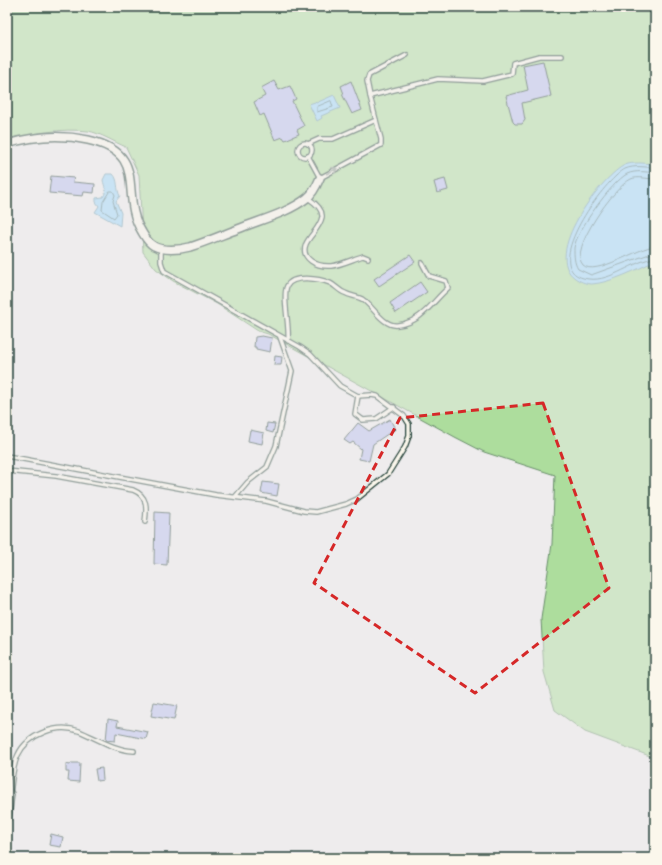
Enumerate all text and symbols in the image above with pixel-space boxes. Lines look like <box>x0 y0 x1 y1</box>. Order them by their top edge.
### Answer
one-way arrow <box>326 167 338 174</box>

